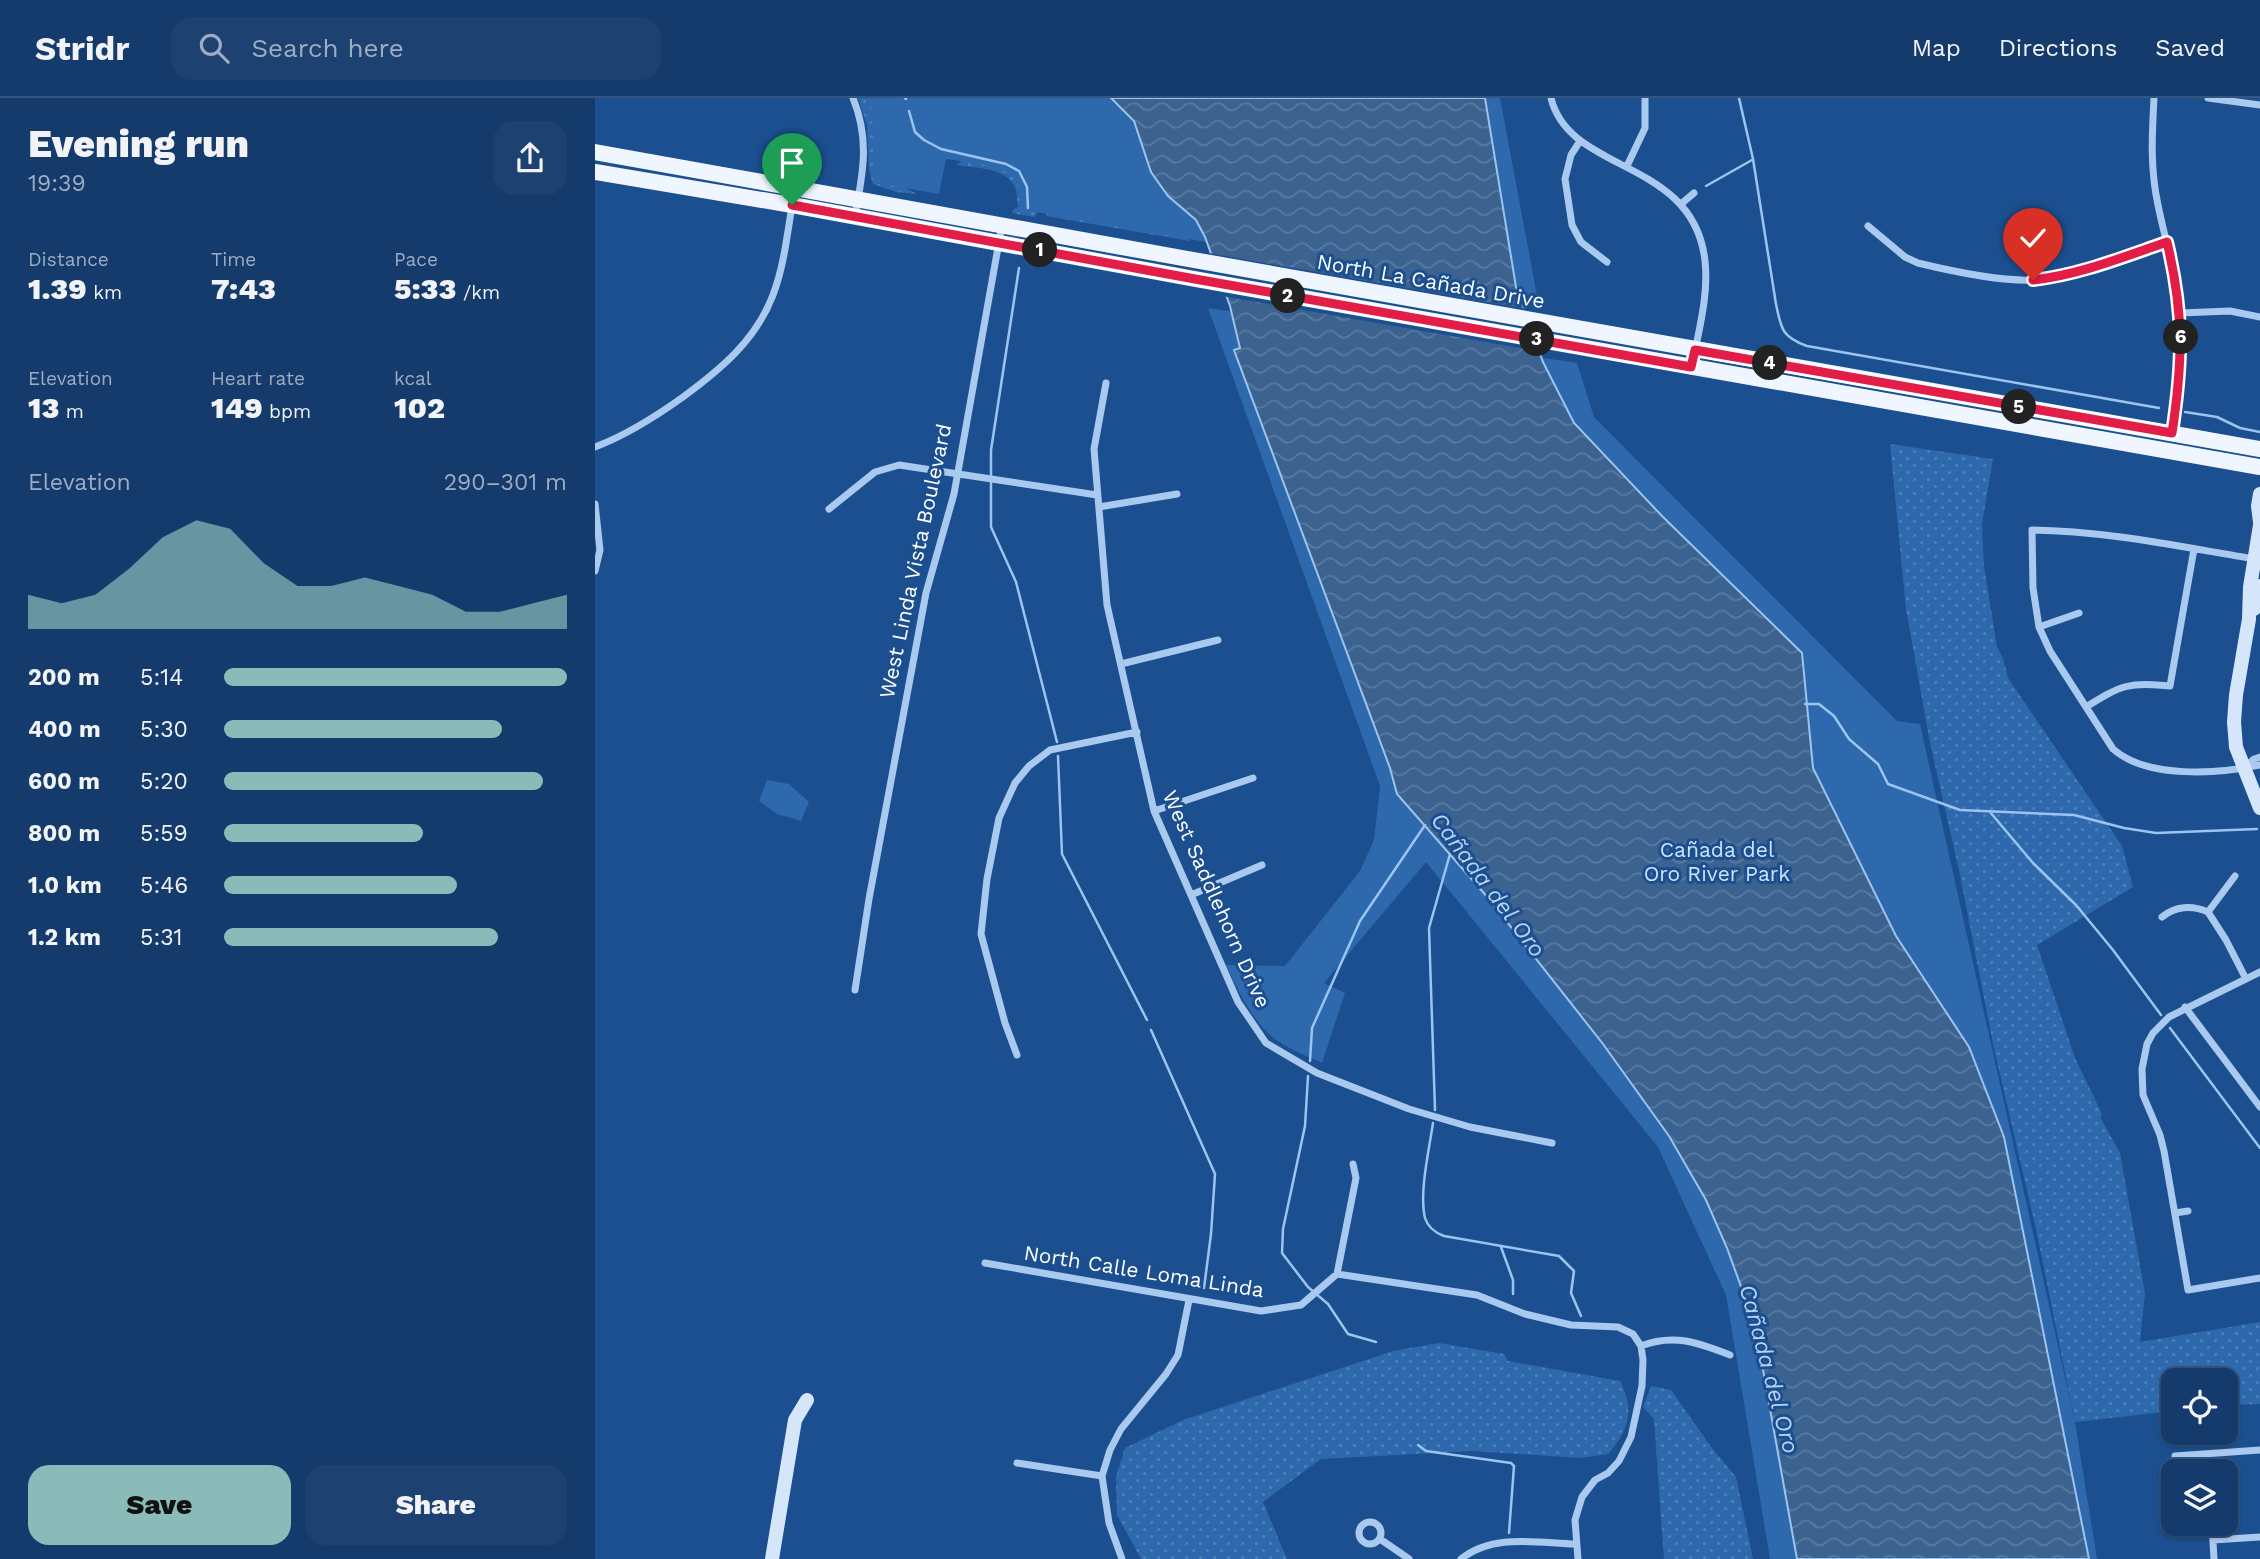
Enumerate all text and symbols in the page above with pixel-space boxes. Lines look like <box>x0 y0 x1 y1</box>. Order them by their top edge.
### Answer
search box <box>171 17 661 80</box>
text: Stridr <box>35 29 129 68</box>
icon: search <box>195 29 233 67</box>
text: Search here <box>251 33 404 63</box>
text: Map <box>1912 34 1961 62</box>
text: Directions <box>1999 34 2117 62</box>
text: Saved <box>2155 34 2225 62</box>
button: share <box>493 121 567 195</box>
text: Evening run <box>28 122 249 166</box>
pin <box>762 133 822 205</box>
icon: arrive <box>773 144 811 182</box>
text: 19:39 <box>28 170 86 197</box>
pin <box>2003 208 2063 280</box>
icon: check <box>2014 219 2052 257</box>
pin: 1 <box>1023 232 1057 268</box>
text: 1 <box>1035 238 1044 261</box>
text: Distance <box>28 248 109 271</box>
text: Time <box>211 248 256 271</box>
text: Pace <box>394 248 438 271</box>
street label: North La Cañada Drive <box>1315 249 1547 313</box>
text: 1.39 <box>28 271 87 306</box>
text: 7:43 <box>211 271 276 306</box>
text: 5:33 <box>394 271 456 306</box>
pin: 2 <box>1271 278 1305 314</box>
text: km <box>87 281 122 304</box>
text: /km <box>456 281 500 304</box>
text: 2 <box>1282 284 1293 307</box>
pin: 6 <box>2163 320 2199 354</box>
pin: 3 <box>1520 322 1555 356</box>
text: 6 <box>2175 325 2186 348</box>
text: 3 <box>1531 327 1542 350</box>
pin: 4 <box>1753 345 1787 380</box>
text: 4 <box>1763 351 1776 374</box>
text: Elevation <box>28 367 113 390</box>
text: Heart rate <box>211 367 305 390</box>
text: kcal <box>394 367 432 390</box>
text: 13 <box>28 390 59 425</box>
text: 149 <box>211 390 263 425</box>
text: 102 <box>394 390 445 425</box>
pin: 5 <box>2001 390 2037 424</box>
text: 5 <box>2013 395 2024 418</box>
text: m <box>59 400 84 423</box>
text: bpm <box>263 400 311 423</box>
street label: West Linda Vista Boulevard <box>874 422 956 700</box>
text: Elevation <box>28 469 131 496</box>
text: 290–301 m <box>444 469 567 496</box>
text: 200 m <box>28 664 100 691</box>
text: 5:14 <box>140 664 183 691</box>
text: 400 m <box>28 716 101 743</box>
text: 5:30 <box>140 716 188 743</box>
text: 600 m <box>28 768 100 795</box>
text: 5:20 <box>140 768 188 795</box>
street label: West Saddlehorn Drive <box>1158 786 1276 1012</box>
water label: Cañada del Oro <box>1425 807 1551 963</box>
text: 800 m <box>28 820 100 847</box>
text: 5:59 <box>140 820 188 847</box>
park label: Cañada del Oro River Park <box>1644 837 1790 886</box>
text: 1.0 km <box>28 872 102 899</box>
text: 5:46 <box>140 872 188 899</box>
text: 1.2 km <box>28 924 101 951</box>
text: 5:31 <box>140 924 183 951</box>
street label: North Calle Loma Linda <box>1022 1240 1266 1302</box>
water label: Cañada del Oro <box>1733 1282 1805 1456</box>
map controls <box>2161 1368 2238 1536</box>
button: locate <box>2161 1368 2238 1445</box>
button: layers <box>2161 1459 2238 1536</box>
button: Save <box>28 1465 291 1545</box>
button: Share <box>305 1465 567 1545</box>

